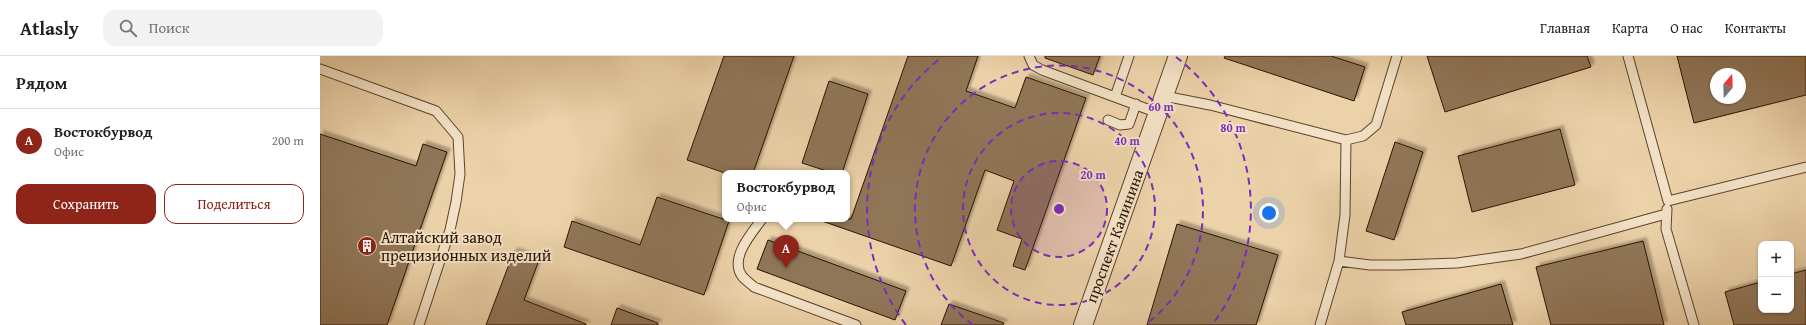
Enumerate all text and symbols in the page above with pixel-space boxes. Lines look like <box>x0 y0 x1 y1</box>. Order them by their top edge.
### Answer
search box <box>103 10 383 46</box>
text: Atlasly <box>20 14 79 42</box>
icon: search <box>117 17 139 39</box>
text: Поиск <box>149 17 190 38</box>
text: Главная <box>1540 18 1590 38</box>
text: Карта <box>1612 18 1648 38</box>
text: О нас <box>1670 18 1703 38</box>
text: Контакты <box>1725 18 1786 38</box>
north arrow <box>1710 68 1746 104</box>
text: Рядом <box>16 70 67 95</box>
text: 60 m <box>1148 98 1174 115</box>
text: 80 m <box>1220 119 1246 136</box>
text: Востокбурвод <box>54 121 152 142</box>
text: A <box>25 131 33 150</box>
text: 200 m <box>272 131 304 150</box>
text: 40 m <box>1114 132 1140 149</box>
text: Офис <box>54 142 84 161</box>
street label: проспект Калинина <box>1079 166 1149 306</box>
text: 20 m <box>1080 166 1106 183</box>
popup <box>722 170 850 222</box>
text: Востокбурвод <box>737 176 835 197</box>
button: Сохранить <box>16 184 156 224</box>
button: Поделиться <box>164 184 304 224</box>
text: Офис <box>737 197 767 216</box>
centre of rings <box>1052 202 1066 216</box>
your location <box>1259 203 1279 223</box>
place label: Алтайский завод прецизионных изделий <box>381 225 552 267</box>
building icon: Алтайский завод прецизионных изделий <box>356 235 378 257</box>
pin: A <box>773 235 799 268</box>
map controls <box>1758 241 1794 313</box>
button: + <box>1758 241 1794 277</box>
button: − <box>1758 277 1794 313</box>

